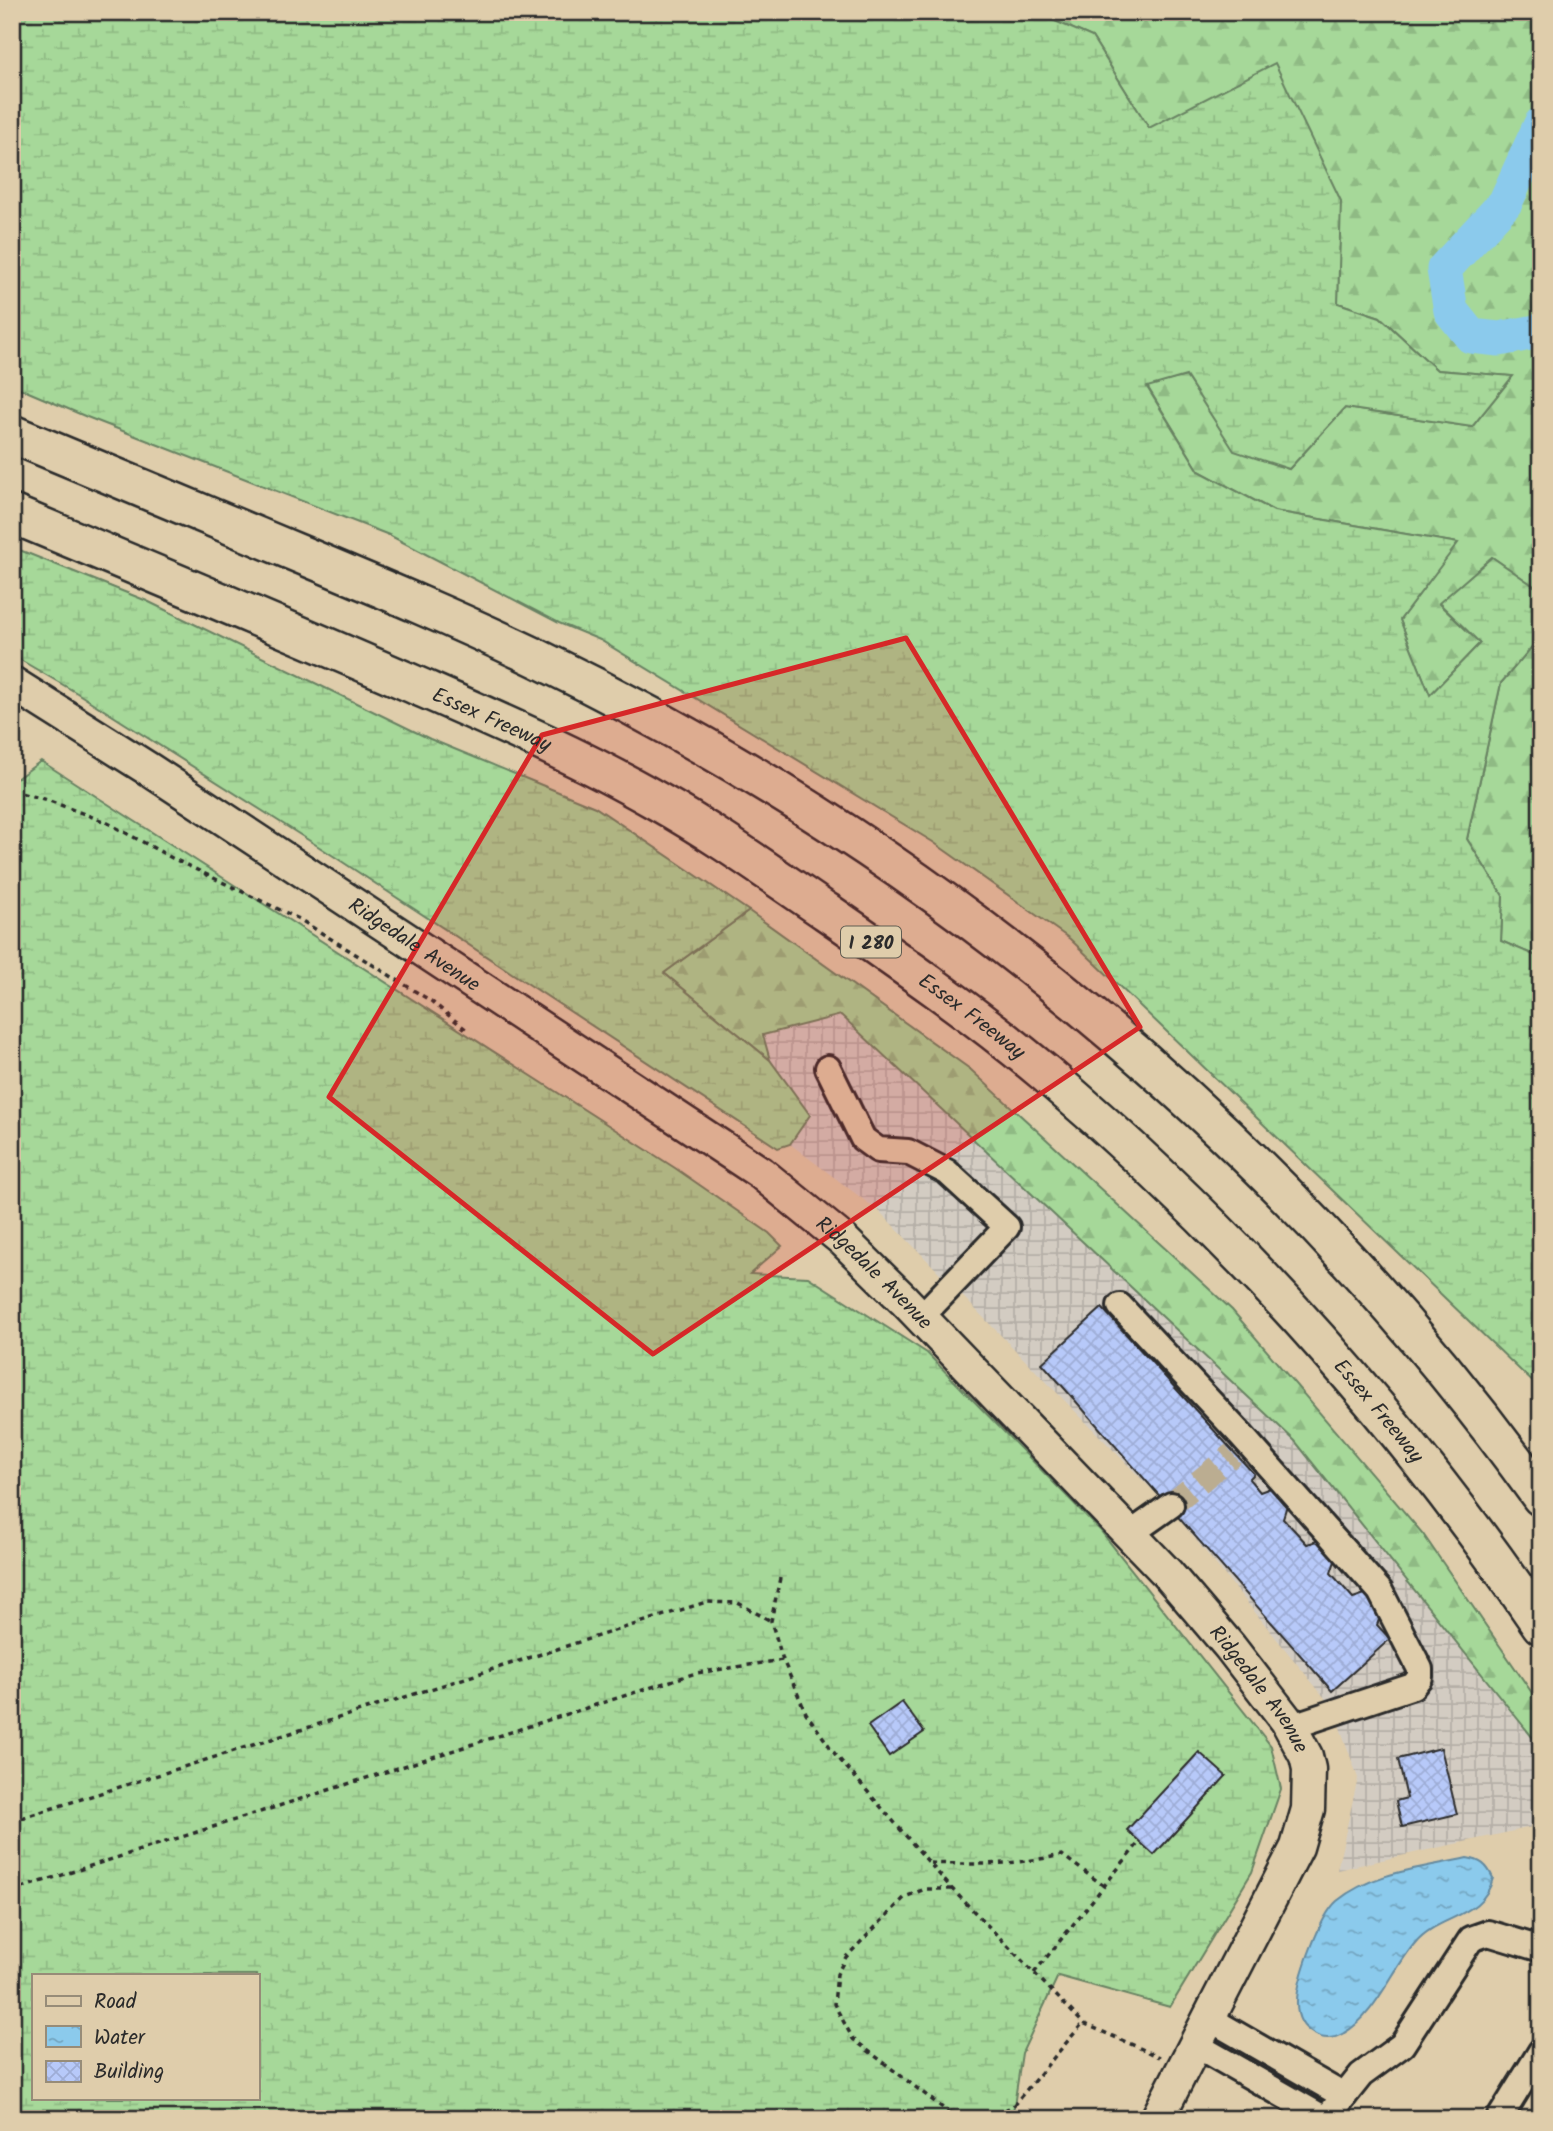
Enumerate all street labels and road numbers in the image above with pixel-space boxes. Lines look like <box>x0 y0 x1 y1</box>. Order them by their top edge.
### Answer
street label: Essex Freeway <box>426 679 557 762</box>
street label: Ridgedale Avenue <box>341 890 487 1002</box>
road number: I 280 <box>841 926 901 958</box>
street label: Essex Freeway <box>911 966 1032 1069</box>
street label: Ridgedale Avenue <box>807 1209 940 1339</box>
street label: Essex Freeway <box>1324 1352 1431 1471</box>
street label: Ridgedale Avenue <box>1200 1618 1317 1760</box>

